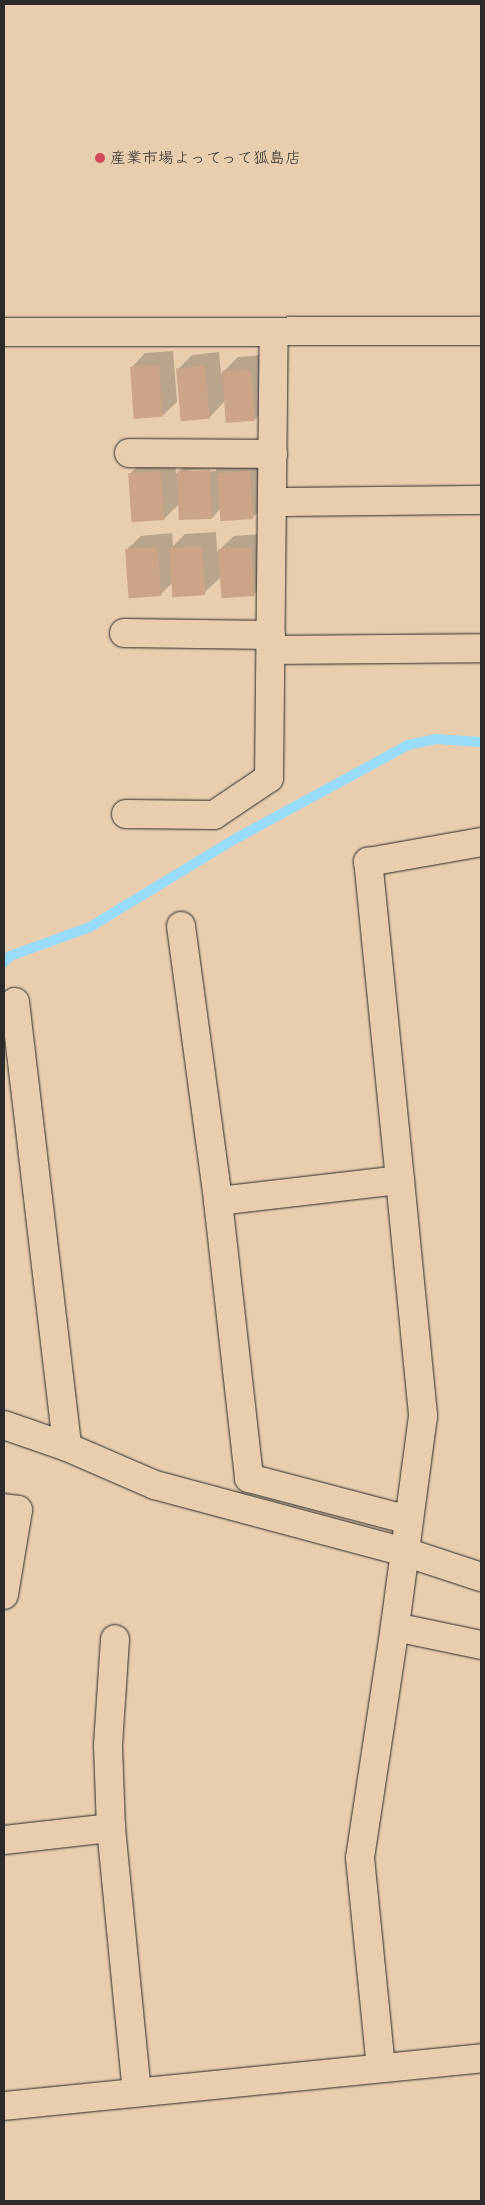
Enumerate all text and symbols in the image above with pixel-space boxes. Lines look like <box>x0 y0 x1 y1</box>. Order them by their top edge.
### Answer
place label: 産業市場よってって狐島店 <box>110 148 302 168</box>
marker: 産業市場よってって狐島店 <box>94 152 106 164</box>

